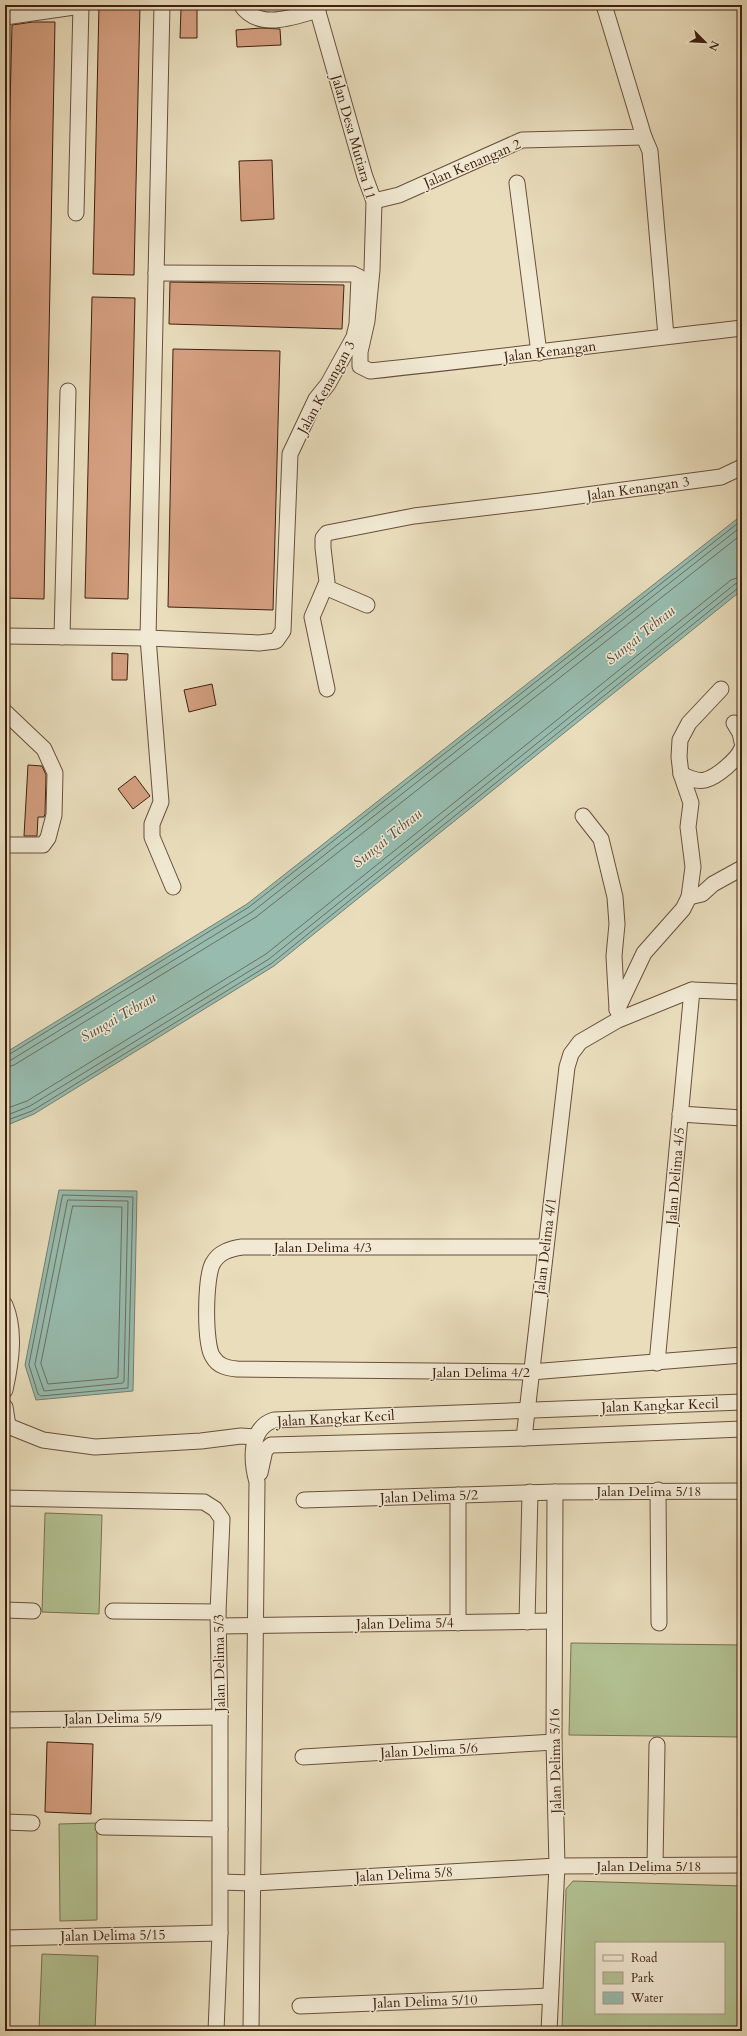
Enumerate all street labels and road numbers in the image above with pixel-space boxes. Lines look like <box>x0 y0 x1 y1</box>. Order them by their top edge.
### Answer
street label: Jalan Desa Mutiara 11 <box>326 71 380 202</box>
street label: Jalan Kenangan 2 <box>419 134 524 193</box>
street label: Jalan Kenangan <box>501 336 597 367</box>
street label: Jalan Kenangan 3 <box>292 337 360 439</box>
street label: Jalan Kenangan 3 <box>583 472 691 505</box>
street label: Jalan Delima 4/5 <box>662 1126 689 1228</box>
street label: Jalan Delima 4/1 <box>530 1196 561 1298</box>
street label: Jalan Delima 4/3 <box>272 1238 372 1257</box>
street label: Jalan Delima 4/2 <box>430 1363 530 1382</box>
street label: Jalan Kangkar Kecil <box>599 1394 719 1417</box>
street label: Jalan Kangkar Kecil <box>275 1406 396 1431</box>
street label: Jalan Delima 5/18 <box>594 1482 702 1501</box>
street label: Jalan Delima 5/2 <box>378 1485 478 1508</box>
street label: Jalan Delima 5/4 <box>354 1613 454 1634</box>
street label: Jalan Delima 5/3 <box>209 1614 230 1714</box>
street label: Jalan Delima 5/9 <box>62 1708 162 1729</box>
street label: Jalan Delima 5/16 <box>545 1708 566 1816</box>
street label: Jalan Delima 5/6 <box>378 1738 478 1763</box>
street label: Jalan Delima 5/18 <box>594 1857 702 1876</box>
street label: Jalan Delima 5/8 <box>353 1862 453 1887</box>
street label: Jalan Delima 5/15 <box>58 1925 166 1946</box>
street label: Jalan Delima 5/10 <box>370 1990 478 2013</box>

